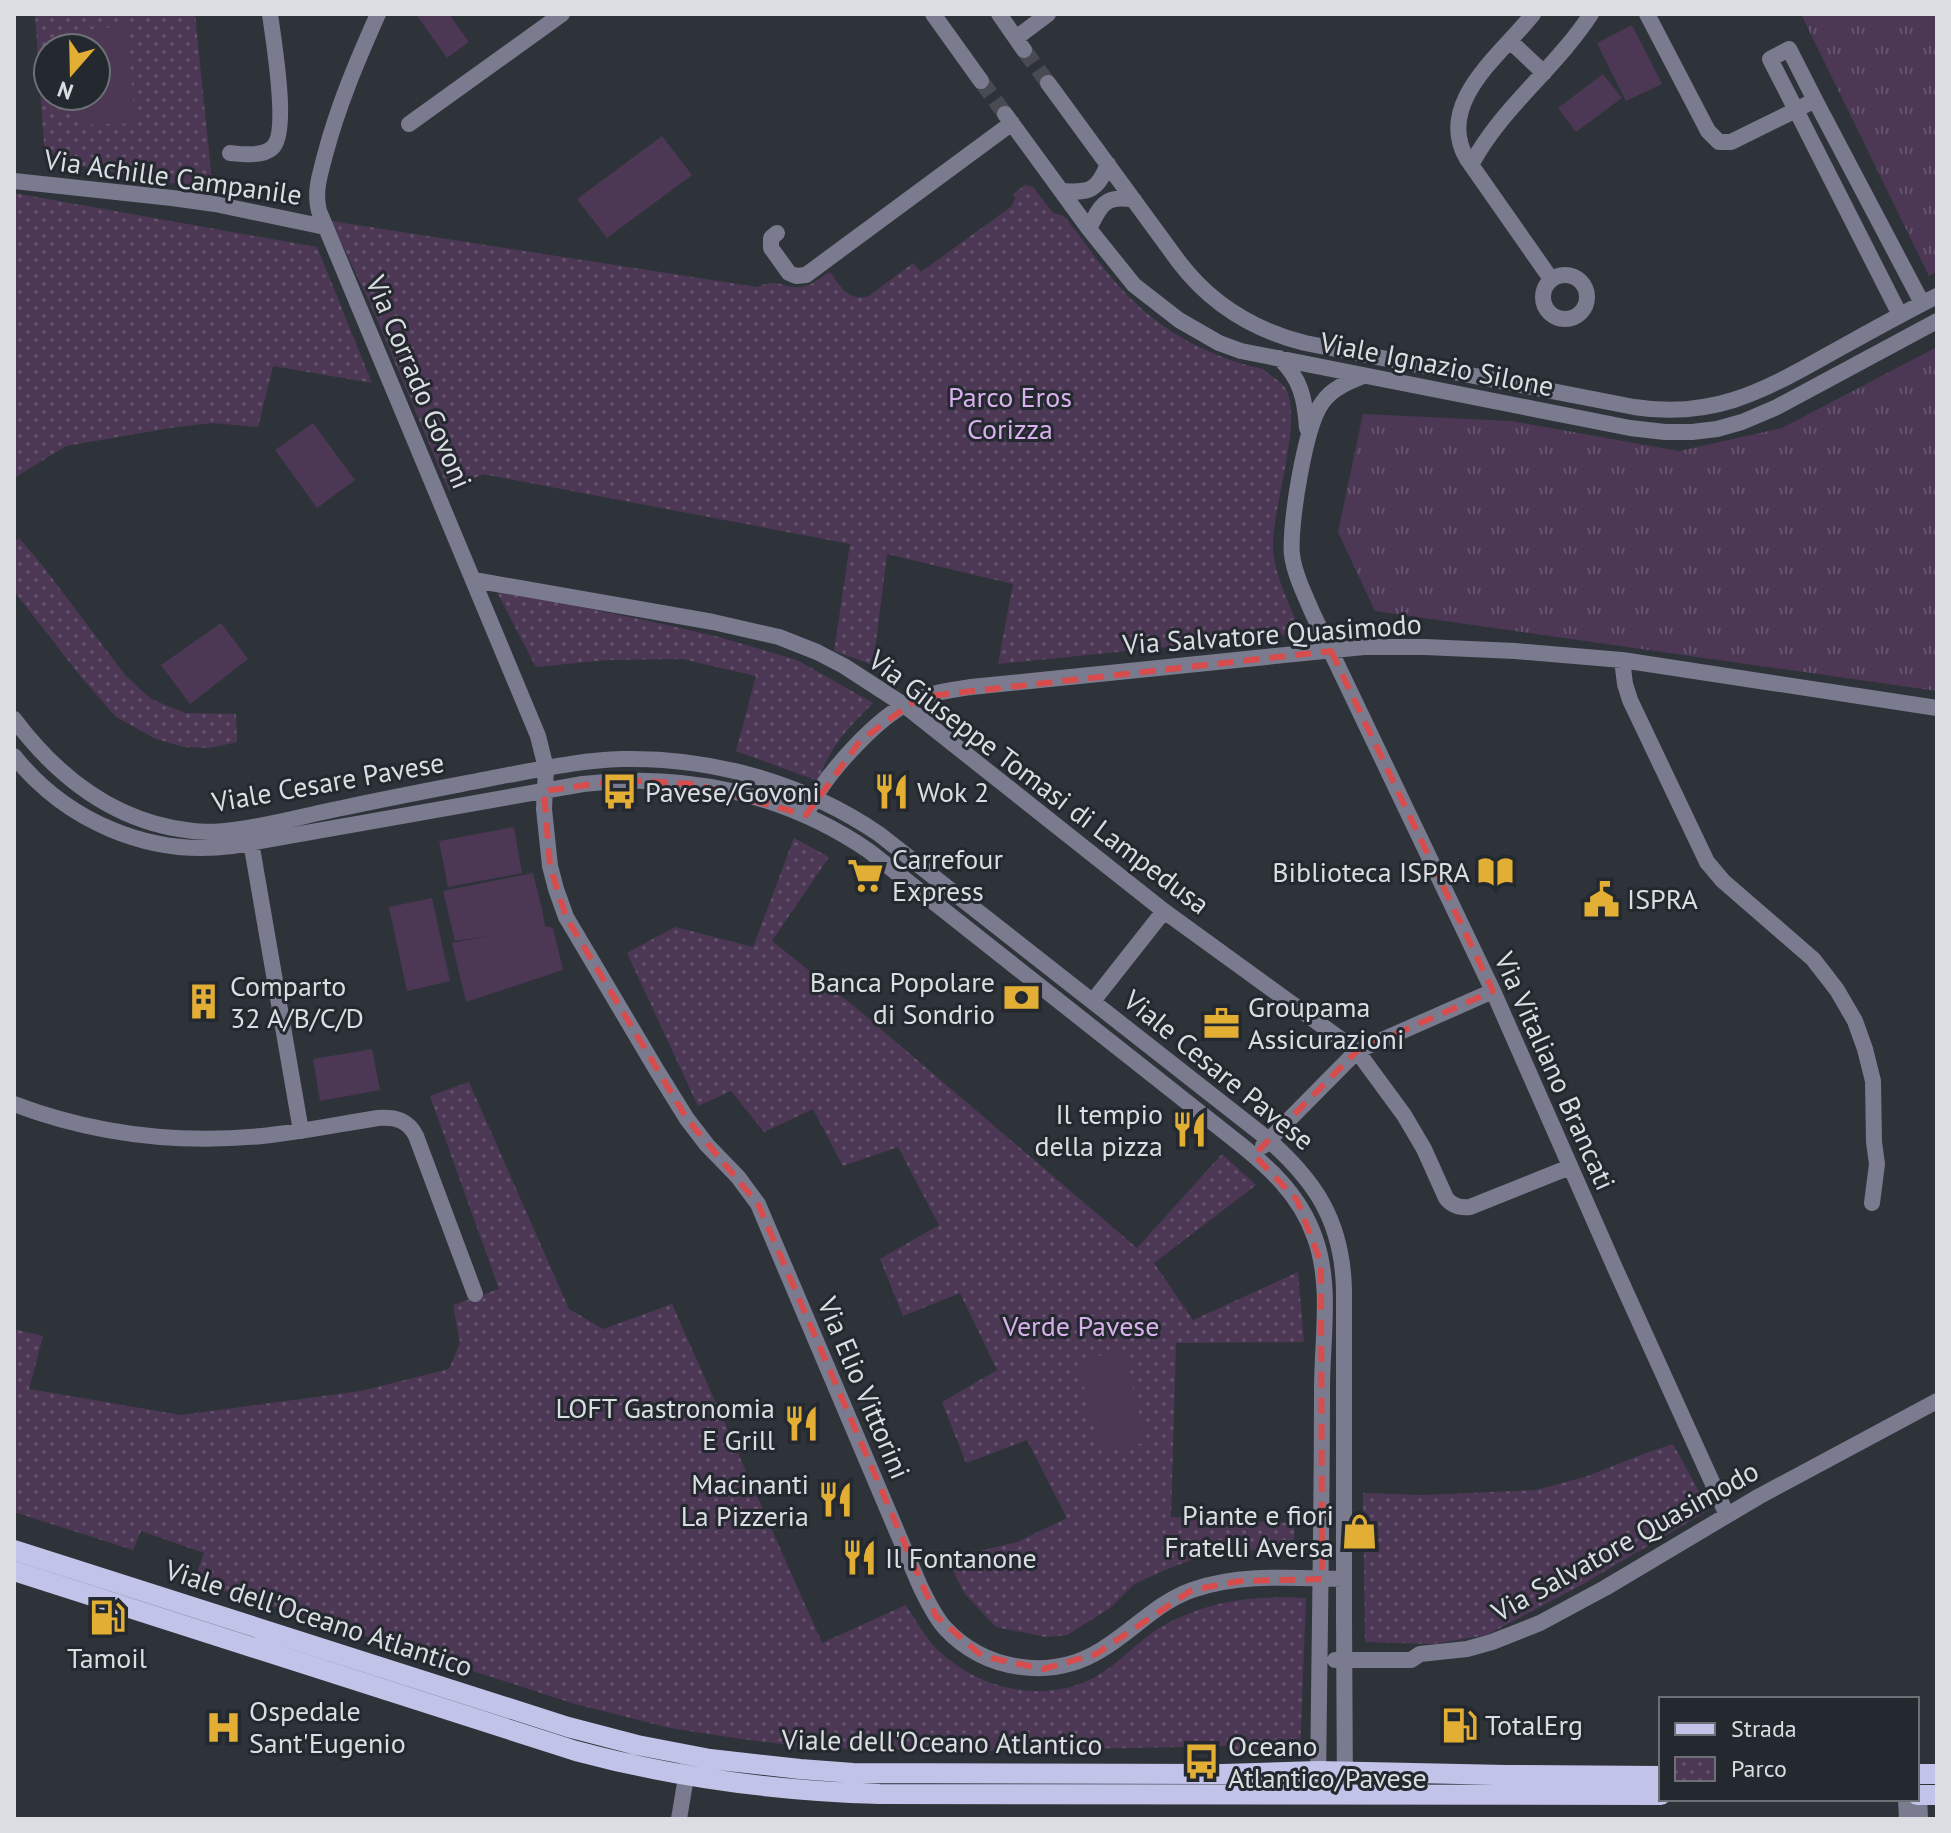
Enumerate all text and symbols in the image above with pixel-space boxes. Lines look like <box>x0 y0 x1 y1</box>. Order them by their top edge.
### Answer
north arrow <box>32 32 112 112</box>
text: N <box>54 75 77 106</box>
street label: Via Achille Campanile <box>41 140 304 213</box>
street label: Via Corrado Govoni <box>357 269 481 494</box>
street label: Viale Ignazio Silone <box>1316 323 1557 404</box>
park label: Parco Eros Corizza <box>948 378 1072 447</box>
street label: Via Salvatore Quasimodo <box>1120 605 1423 662</box>
street label: Via Giuseppe Tomasi di Lampedusa <box>861 641 1217 922</box>
street label: Viale Cesare Pavese <box>208 743 447 820</box>
bus stop icon: Pavese/Govoni <box>600 773 638 811</box>
place label: Pavese/Govoni <box>645 773 820 810</box>
restaurant icon: Wok 2 <box>872 773 910 811</box>
place label: Wok 2 <box>917 773 989 810</box>
place label: Carrefour Express <box>892 840 1003 909</box>
place label: Biblioteca ISPRA <box>1272 853 1471 890</box>
library icon: Biblioteca ISPRA <box>1477 853 1515 891</box>
supermarket icon: Carrefour Express <box>847 856 885 894</box>
public building icon: ISPRA <box>1582 880 1620 918</box>
place label: ISPRA <box>1627 880 1699 917</box>
street label: Via Vitaliano Brancati <box>1486 945 1625 1196</box>
place label: Banca Popolare di Sondrio <box>810 963 995 1032</box>
place label: Comparto 32 A/B/C/D <box>230 967 364 1036</box>
bank icon: Banca Popolare di Sondrio <box>1002 979 1040 1017</box>
street label: Viale Cesare Pavese <box>1115 981 1322 1158</box>
building icon: Comparto 32 A/B/C/D <box>185 983 223 1021</box>
place label: Groupama Assicurazioni <box>1248 988 1404 1057</box>
office icon: Groupama Assicurazioni <box>1203 1004 1241 1042</box>
place label: Il tempio della pizza <box>1034 1095 1163 1164</box>
restaurant icon: Il tempio della pizza <box>1170 1111 1208 1149</box>
street label: Via Elio Vittorini <box>809 1290 919 1484</box>
park label: Verde Pavese <box>1002 1307 1159 1344</box>
place label: LOFT Gastronomia E Grill <box>556 1389 775 1458</box>
restaurant icon: LOFT Gastronomia E Grill <box>782 1405 820 1443</box>
street label: Via Salvatore Quasimodo <box>1484 1452 1765 1630</box>
place label: Macinanti La Pizzeria <box>681 1465 809 1534</box>
restaurant icon: Macinanti La Pizzeria <box>816 1481 854 1519</box>
place label: Piante e fiori Fratelli Aversa <box>1164 1496 1334 1565</box>
shop icon: Piante e fiori Fratelli Aversa <box>1341 1512 1379 1550</box>
restaurant icon: Il Fontanone <box>840 1539 878 1577</box>
place label: Il Fontanone <box>885 1539 1037 1576</box>
street label: Viale dell'Oceano Atlantico <box>160 1550 477 1685</box>
fuel station icon: Tamoil <box>88 1599 126 1637</box>
place label: Tamoil <box>67 1639 147 1676</box>
place label: Ospedale Sant'Eugenio <box>249 1692 406 1761</box>
legend <box>1659 1697 1919 1801</box>
fuel station icon: TotalErg <box>1440 1706 1478 1744</box>
place label: TotalErg <box>1485 1706 1583 1743</box>
hospital icon: Ospedale Sant'Eugenio <box>204 1708 242 1746</box>
text: Strada <box>1731 1713 1797 1744</box>
street label: Viale dell'Oceano Atlantico <box>780 1720 1103 1763</box>
place label: Oceano Atlantico/Pavese <box>1228 1727 1427 1796</box>
bus stop icon: Oceano Atlantico/Pavese <box>1183 1743 1221 1781</box>
text: Parco <box>1731 1753 1787 1784</box>

